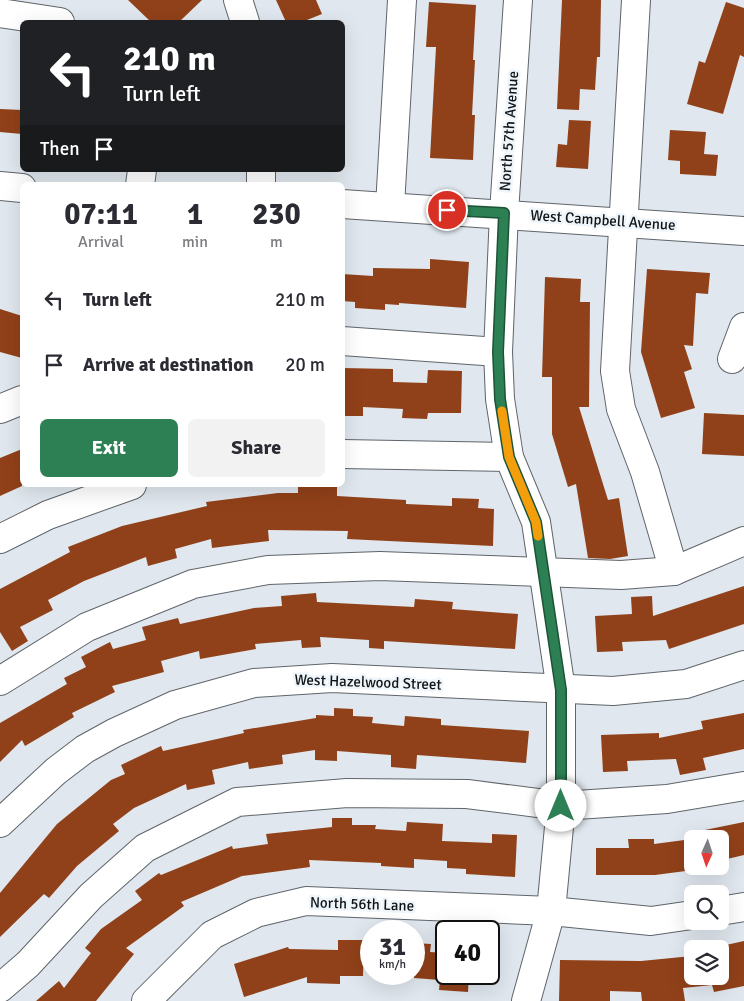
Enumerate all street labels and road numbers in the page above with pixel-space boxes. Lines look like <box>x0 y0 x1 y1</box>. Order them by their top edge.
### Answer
street label: North 57th Avenue <box>496 70 522 192</box>
street label: West Campbell Avenue <box>530 206 676 234</box>
street label: West Hazelwood Street <box>294 670 442 694</box>
street label: North 56th Lane <box>309 893 415 915</box>

